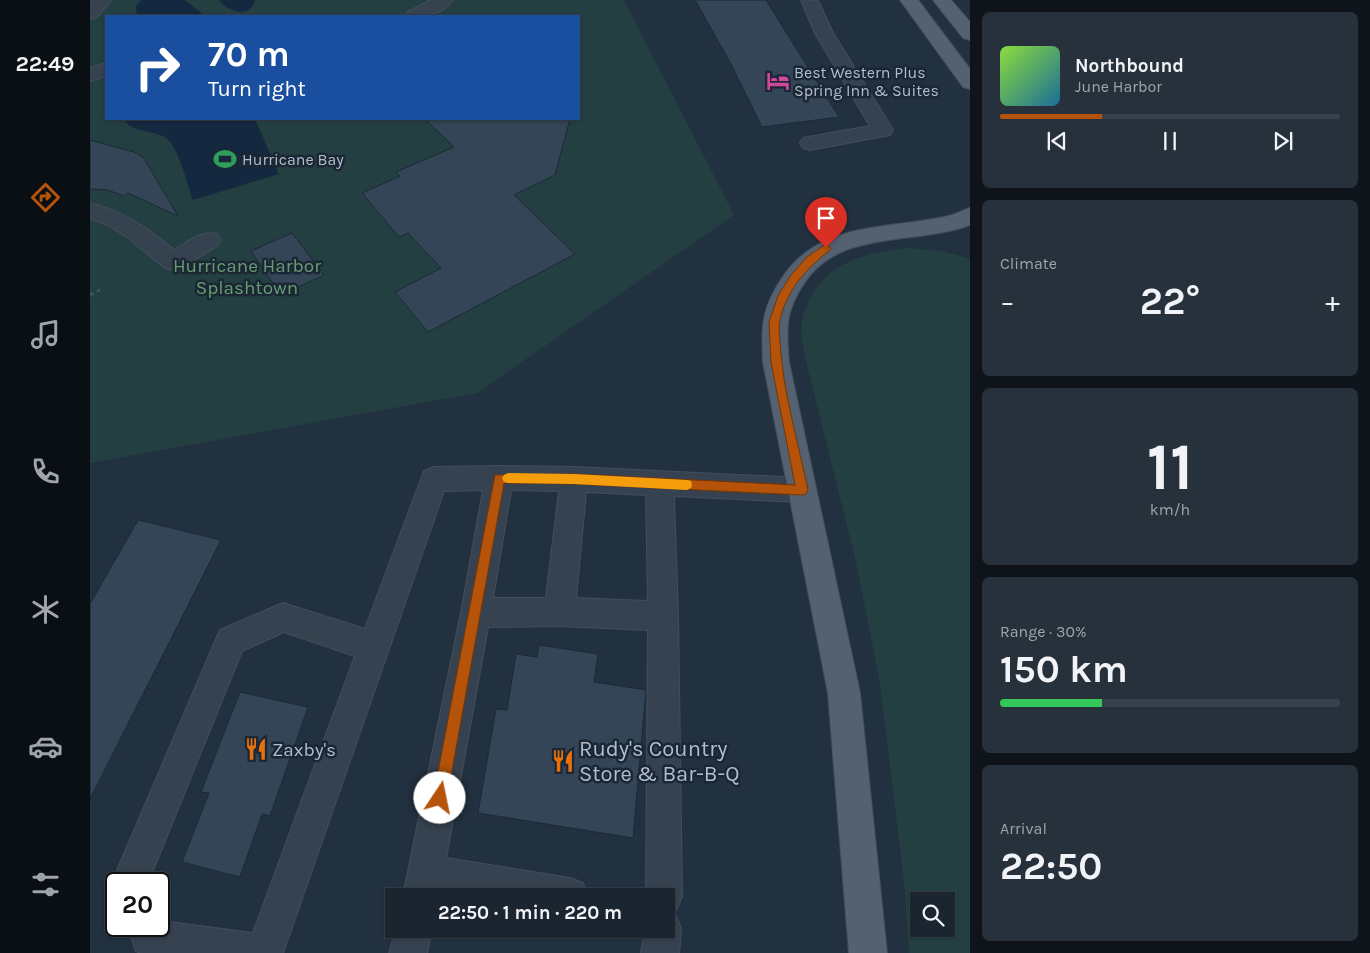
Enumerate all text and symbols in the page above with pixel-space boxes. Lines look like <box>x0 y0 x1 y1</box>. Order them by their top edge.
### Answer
text: 70 m <box>208 34 290 75</box>
icon: right <box>125 35 190 100</box>
text: 22:49 <box>15 51 75 77</box>
text: Northbound <box>1075 55 1184 77</box>
place label: Best Western Plus Spring Inn & Suites <box>794 63 939 100</box>
hotel icon: Best Western Plus Spring Inn & Suites <box>765 68 791 94</box>
text: Turn right <box>208 76 306 102</box>
text: June Harbor <box>1075 77 1162 96</box>
icon: previous <box>1043 127 1071 155</box>
icon: pause <box>1156 127 1184 155</box>
icon: next <box>1269 127 1297 155</box>
sports icon: Hurricane Bay <box>212 146 238 172</box>
place label: Hurricane Bay <box>242 150 344 169</box>
icon: directions <box>28 180 63 215</box>
pin <box>805 197 847 248</box>
icon: arrive <box>812 204 840 232</box>
text: Climate <box>1000 254 1057 273</box>
park label: Hurricane Harbor Splashtown <box>173 255 321 299</box>
text: 22° <box>1140 279 1200 324</box>
text: − <box>1000 285 1015 318</box>
text: + <box>1325 285 1340 318</box>
icon: music <box>28 317 63 352</box>
text: 11 <box>1147 429 1193 505</box>
icon: phone <box>28 454 63 489</box>
text: km/h <box>1150 500 1190 519</box>
icon: climate <box>28 592 63 627</box>
text: Range · 30% <box>1000 622 1087 641</box>
text: 150 km <box>1000 647 1128 692</box>
icon: car <box>28 729 63 764</box>
restaurant icon: Zaxby's <box>243 736 269 762</box>
place label: Rudy's Country Store & Bar-B-Q <box>579 736 739 787</box>
place label: Zaxby's <box>272 739 336 761</box>
restaurant icon: Rudy's Country Store & Bar-B-Q <box>550 748 576 774</box>
position arrow <box>413 771 465 823</box>
text: Arrival <box>1000 819 1047 838</box>
text: 22:50 <box>1000 844 1102 889</box>
icon: filters <box>28 867 63 902</box>
speed limit sign: 20 <box>105 872 170 937</box>
map controls <box>910 892 955 937</box>
button: search <box>910 892 955 937</box>
text: 22:50 · 1 min · 220 m <box>438 902 622 924</box>

